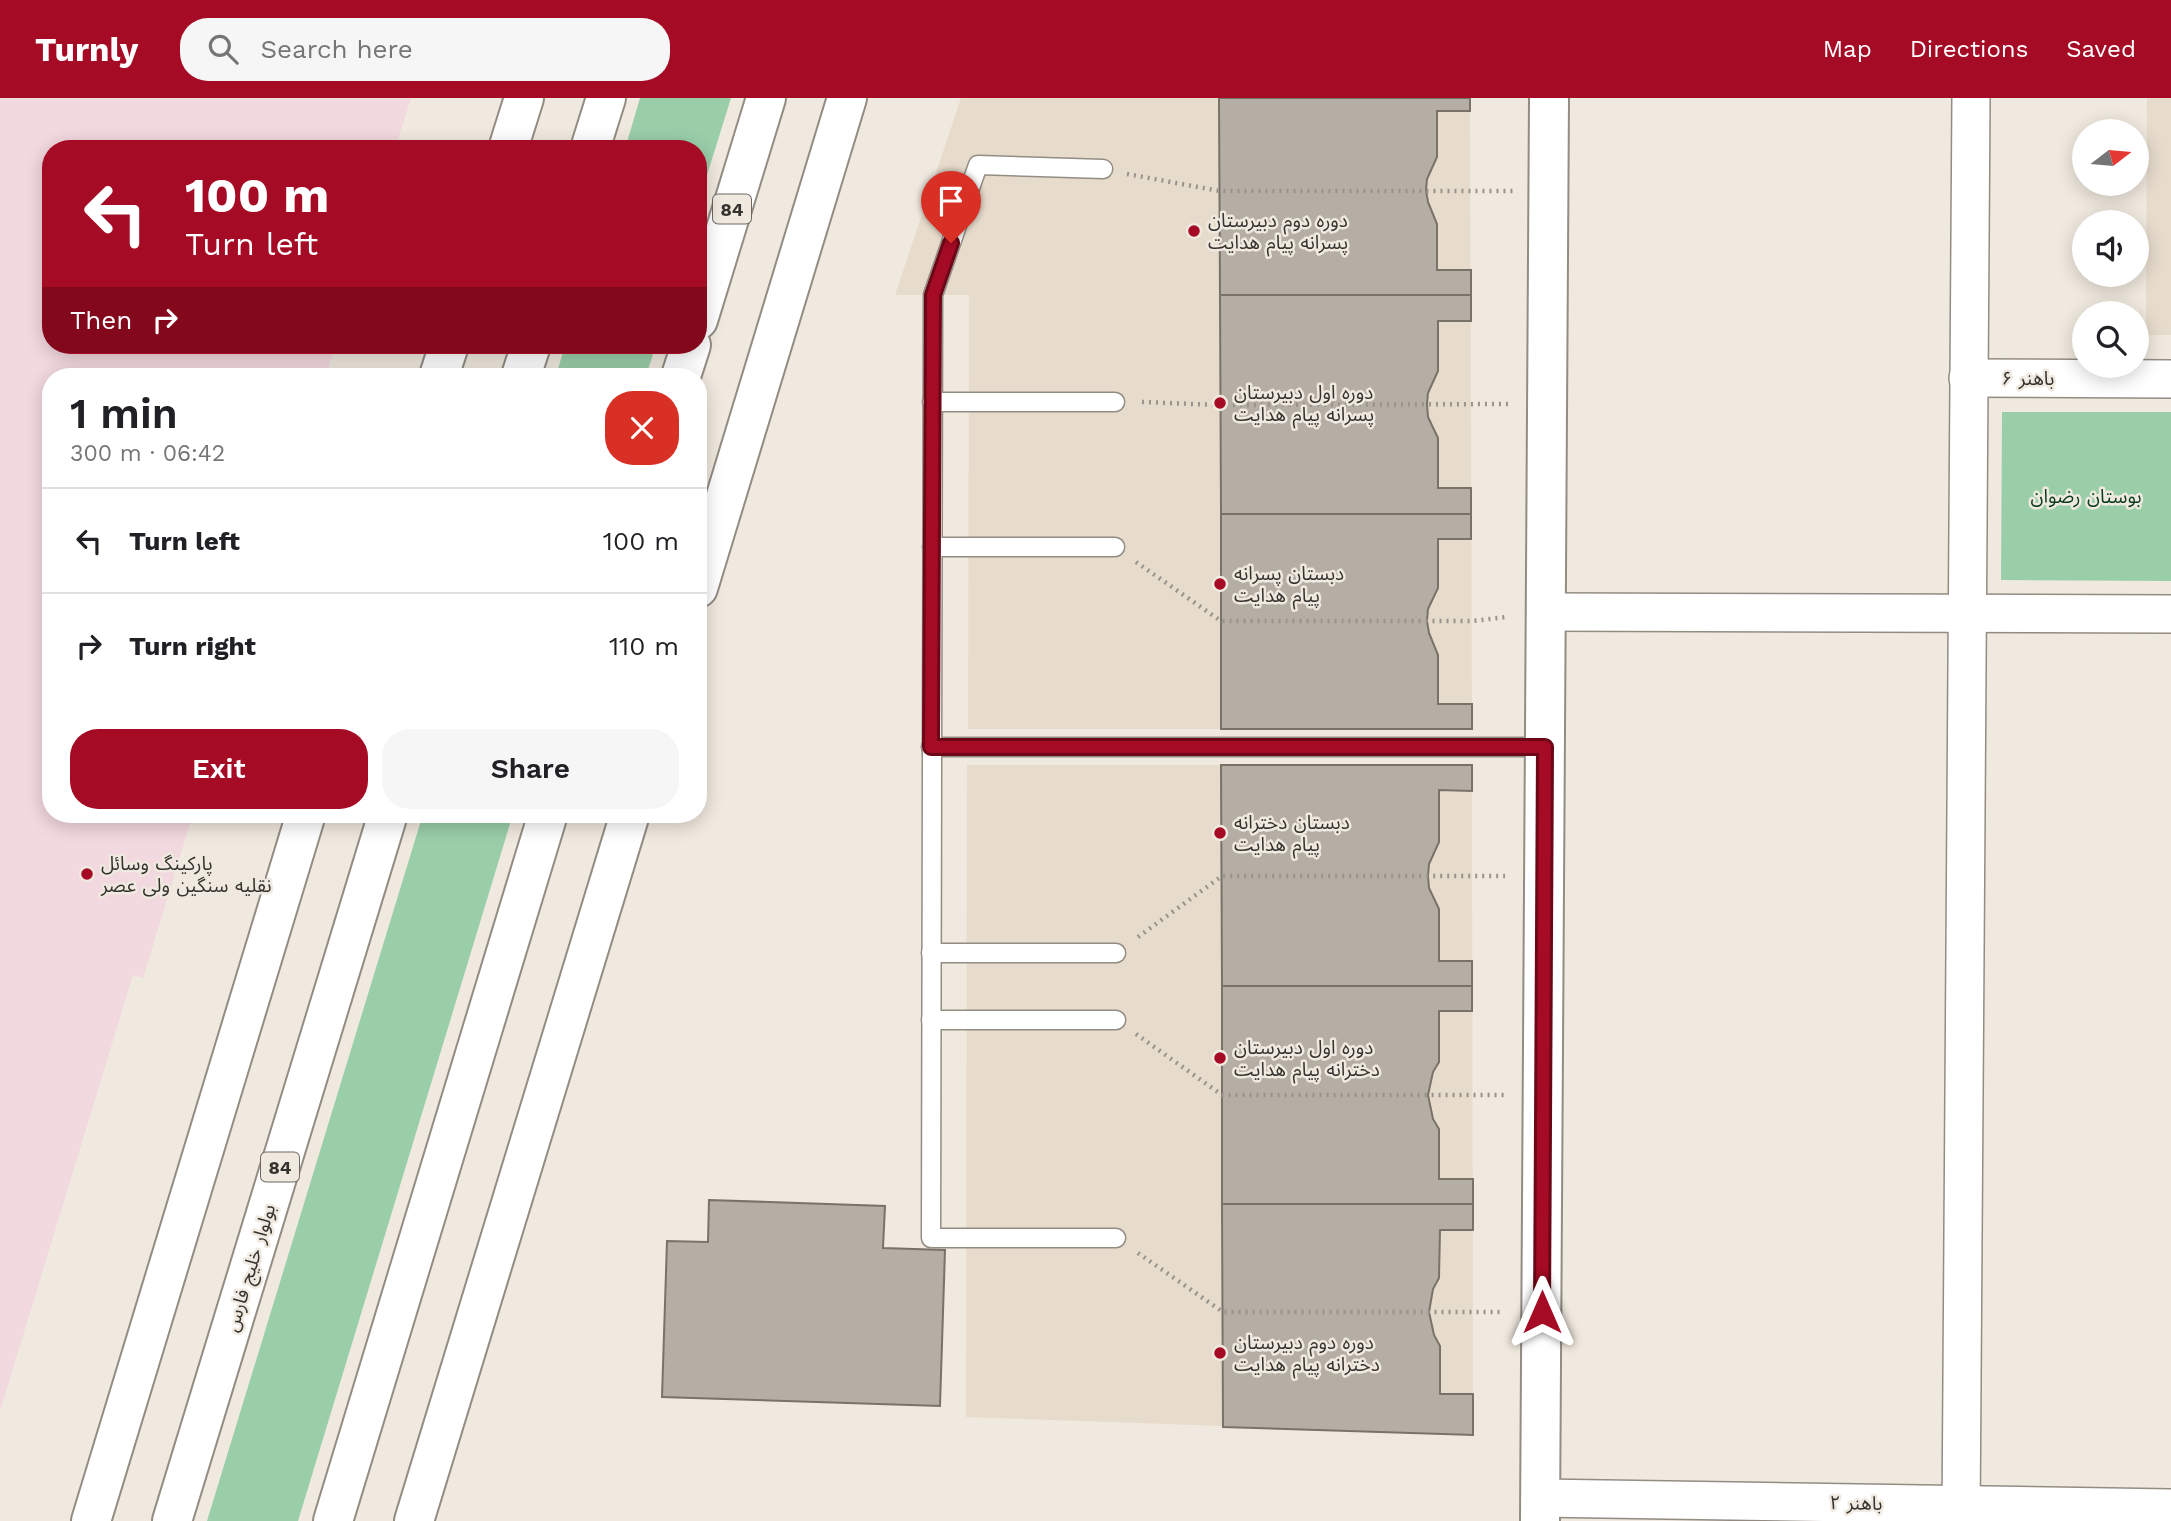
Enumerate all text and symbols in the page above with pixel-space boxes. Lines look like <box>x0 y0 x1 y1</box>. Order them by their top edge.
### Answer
search box <box>180 18 670 81</box>
text: Turnly <box>35 30 138 69</box>
icon: search <box>204 30 242 68</box>
text: Search here <box>260 34 413 64</box>
text: Map <box>1823 35 1872 63</box>
text: Directions <box>1910 35 2028 63</box>
text: Saved <box>2066 35 2136 63</box>
north arrow <box>2072 119 2149 196</box>
map controls <box>2072 119 2149 378</box>
text: 100 m <box>185 166 329 224</box>
icon: left <box>70 168 161 259</box>
pin <box>921 171 981 243</box>
icon: arrive <box>932 182 970 220</box>
road number: 84 <box>713 194 751 224</box>
place label: دوره دوم دبیرستان پسرانه پیام هدایت <box>1208 209 1348 257</box>
button: sound <box>2072 210 2149 287</box>
marker: دوره دوم دبیرستان پسرانه پیام هدایت <box>1186 223 1202 239</box>
text: Turn left <box>185 225 318 263</box>
icon: right <box>146 301 184 339</box>
button: search <box>2072 301 2149 378</box>
text: Then <box>70 305 132 335</box>
street label: باهنر ۶ <box>2002 367 2054 390</box>
place label: دوره اول دبیرستان پسرانه پیام هدایت <box>1234 381 1374 429</box>
text: 1 min <box>70 389 178 438</box>
button: close <box>605 391 679 465</box>
marker: دوره اول دبیرستان پسرانه پیام هدایت <box>1212 395 1228 411</box>
text: 300 m · 06:42 <box>70 440 225 467</box>
park label: بوستان رضوان <box>2030 485 2142 508</box>
icon: left <box>70 522 108 560</box>
text: Turn left <box>129 526 240 556</box>
text: 100 m <box>603 526 679 556</box>
place label: دبستان پسرانه پیام هدایت <box>1234 562 1344 610</box>
marker: دبستان پسرانه پیام هدایت <box>1212 576 1228 592</box>
icon: right <box>70 627 108 665</box>
text: Turn right <box>129 631 256 661</box>
text: 110 m <box>609 631 679 661</box>
button: Exit <box>70 729 368 809</box>
button: Share <box>382 729 679 809</box>
place label: دبستان دخترانه پیام هدایت <box>1234 811 1350 859</box>
marker: دبستان دخترانه پیام هدایت <box>1212 825 1228 841</box>
place label: پارکینگ وسائل نقلیه سنگین ولی عصر <box>100 852 272 897</box>
marker: پارکینگ وسائل نقلیه سنگین ولی عصر <box>79 866 95 882</box>
place label: دوره اول دبیرستان دخترانه پیام هدایت <box>1234 1036 1380 1084</box>
marker: دوره اول دبیرستان دخترانه پیام هدایت <box>1212 1050 1228 1066</box>
road number: 84 <box>261 1152 299 1182</box>
street label: بولوار خلیج فارس <box>220 1201 283 1335</box>
position arrow <box>1505 1275 1579 1349</box>
place label: دوره دوم دبیرستان دخترانه پیام هدایت <box>1234 1331 1380 1379</box>
marker: دوره دوم دبیرستان دخترانه پیام هدایت <box>1212 1345 1228 1361</box>
street label: باهنر ۲ <box>1829 1491 1883 1515</box>

